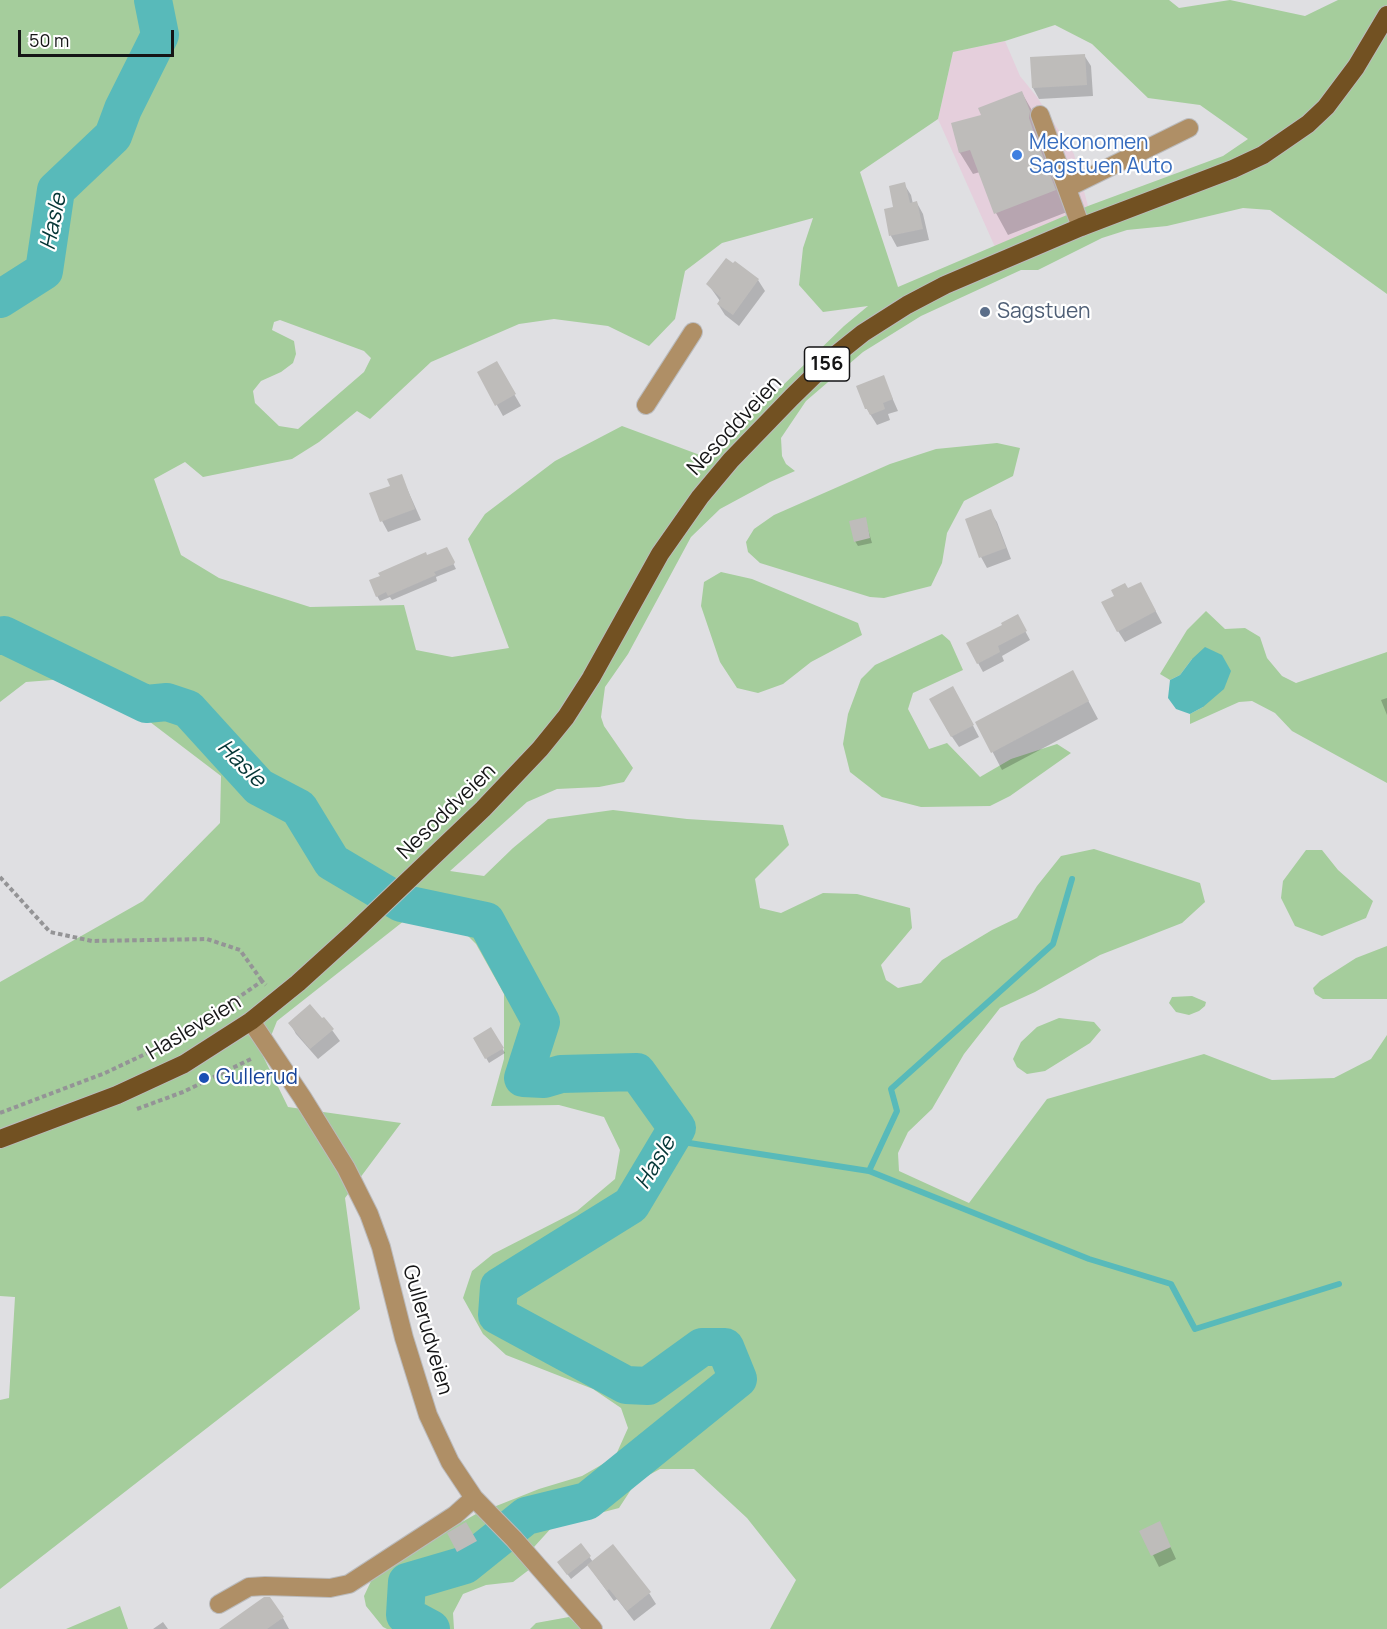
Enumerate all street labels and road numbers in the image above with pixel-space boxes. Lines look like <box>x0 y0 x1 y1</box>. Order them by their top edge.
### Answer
road number: 156 <box>804 347 850 381</box>
street label: Nesoddveien <box>683 371 787 481</box>
street label: Nesoddveien <box>393 759 501 865</box>
street label: Hasleveien <box>142 990 246 1066</box>
street label: Gullerudveien <box>396 1262 458 1398</box>

